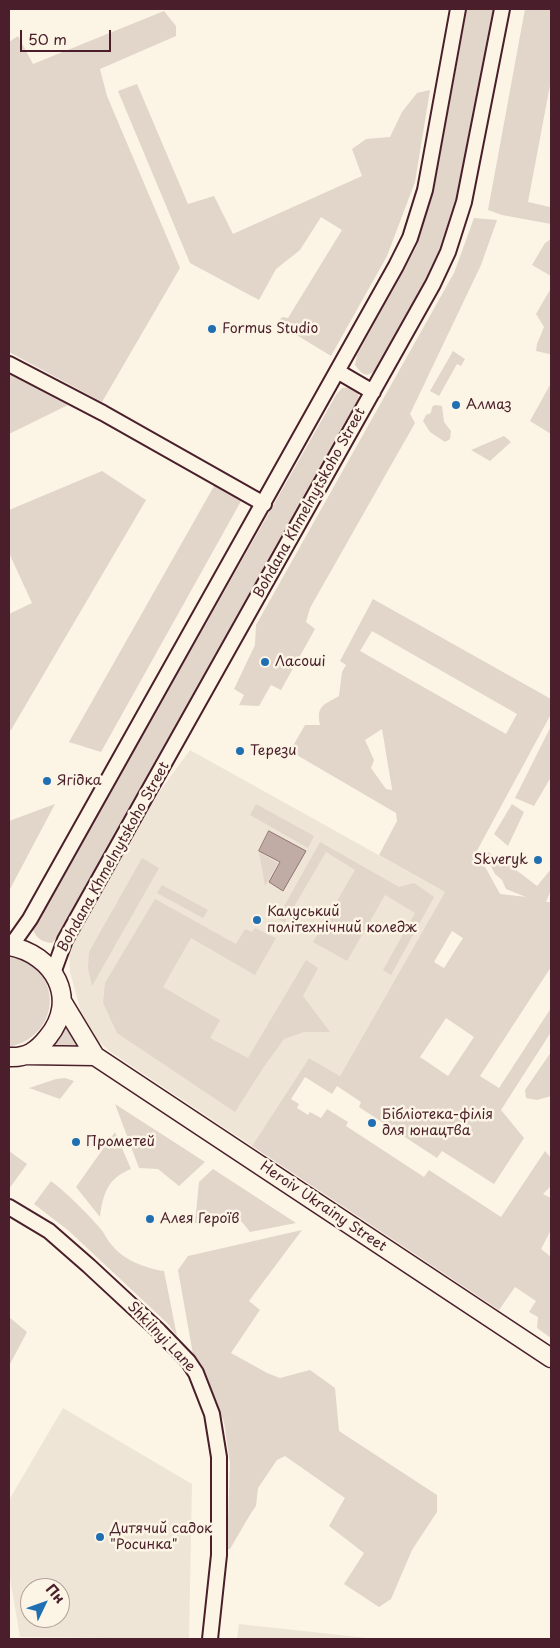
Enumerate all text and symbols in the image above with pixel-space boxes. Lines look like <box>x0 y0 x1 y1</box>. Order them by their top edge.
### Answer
scale bar <box>22 20 114 52</box>
text: 50 m <box>28 27 67 50</box>
place label: Formus Studio <box>222 321 318 337</box>
marker: Formus Studio <box>206 323 218 335</box>
place label: Алмаз <box>466 397 512 413</box>
marker: Алмаз <box>450 399 462 411</box>
street label: Bohdana Khmelnytskoho Street <box>251 405 369 601</box>
place label: Ласоші <box>275 654 326 670</box>
marker: Ласоші <box>259 656 271 668</box>
place label: Терези <box>250 743 297 759</box>
marker: Терези <box>234 745 246 757</box>
street label: Bohdana Khmelnytskoho Street <box>55 759 173 955</box>
place label: Ягідка <box>57 773 101 789</box>
marker: Ягідка <box>41 775 53 787</box>
place label: Skveryk <box>473 852 528 868</box>
marker: Skveryk <box>532 854 544 866</box>
place label: Калуський політехнічний коледж <box>267 904 417 936</box>
marker: Калуський політехнічний коледж <box>251 914 263 926</box>
place label: Бібліотека-філія для юнацтва <box>382 1107 493 1140</box>
marker: Бібліотека-філія для юнацтва <box>366 1117 378 1129</box>
place label: Прометей <box>86 1134 155 1150</box>
marker: Прометей <box>70 1136 82 1148</box>
street label: Heroiv Ukrainy Street <box>257 1158 389 1256</box>
place label: Алея Героїв <box>160 1211 239 1227</box>
marker: Алея Героїв <box>144 1213 156 1225</box>
street label: Shkilnyi Lane <box>123 1298 199 1376</box>
place label: Дитячий садок "Росинка" <box>110 1521 212 1554</box>
marker: Дитячий садок "Росинка" <box>94 1531 106 1543</box>
north arrow <box>20 1578 70 1628</box>
text: Пн <box>41 1579 70 1608</box>

